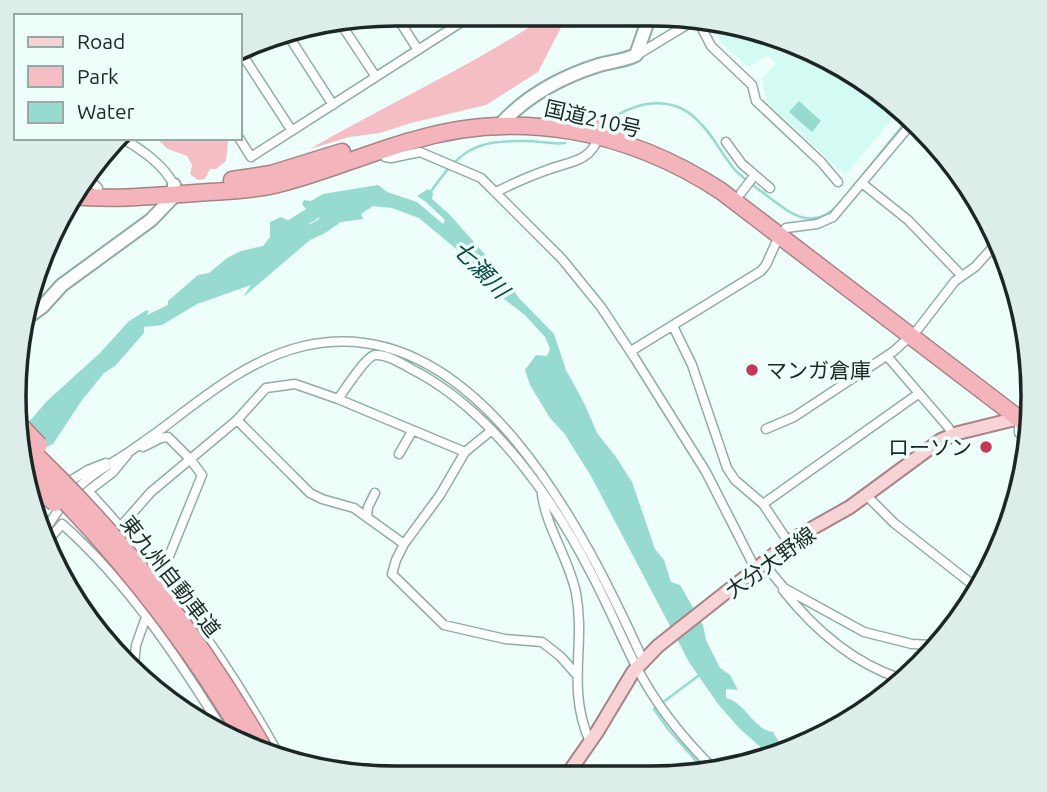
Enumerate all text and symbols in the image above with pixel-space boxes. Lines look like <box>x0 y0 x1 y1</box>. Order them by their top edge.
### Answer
legend <box>14 14 242 140</box>
text: Road <box>77 29 125 53</box>
text: Park <box>77 64 119 88</box>
street label: 国道210号 <box>542 95 644 141</box>
text: Water <box>77 99 135 123</box>
water label: 七瀬川 <box>448 235 516 305</box>
place label: マンガ倉庫 <box>766 358 871 382</box>
marker: マンガ倉庫 <box>744 362 760 378</box>
place label: ローソン <box>888 435 972 459</box>
marker: ローソン <box>978 439 994 455</box>
street label: 東九州自動車道 <box>116 511 226 641</box>
street label: 大分大野線 <box>720 521 820 603</box>

